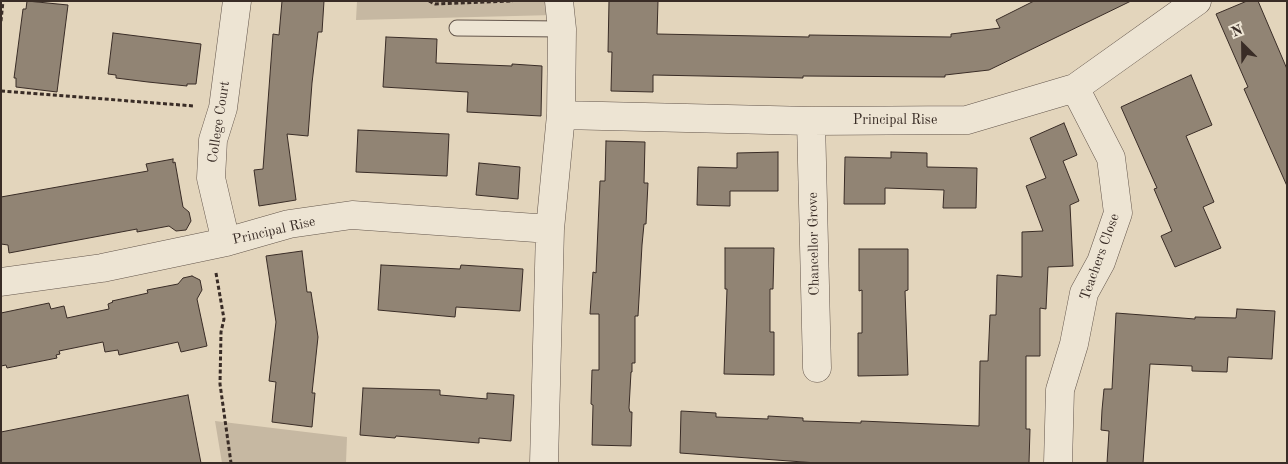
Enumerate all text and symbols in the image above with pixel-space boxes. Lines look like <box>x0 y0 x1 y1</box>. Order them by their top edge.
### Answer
north arrow <box>1218 20 1268 70</box>
text: N <box>1229 23 1245 40</box>
street label: College Court <box>204 80 234 164</box>
street label: Principal Rise <box>853 112 937 128</box>
street label: Chancellor Grove <box>805 192 823 296</box>
street label: Teachers Close <box>1077 211 1123 303</box>
street label: Principal Rise <box>231 213 317 249</box>

